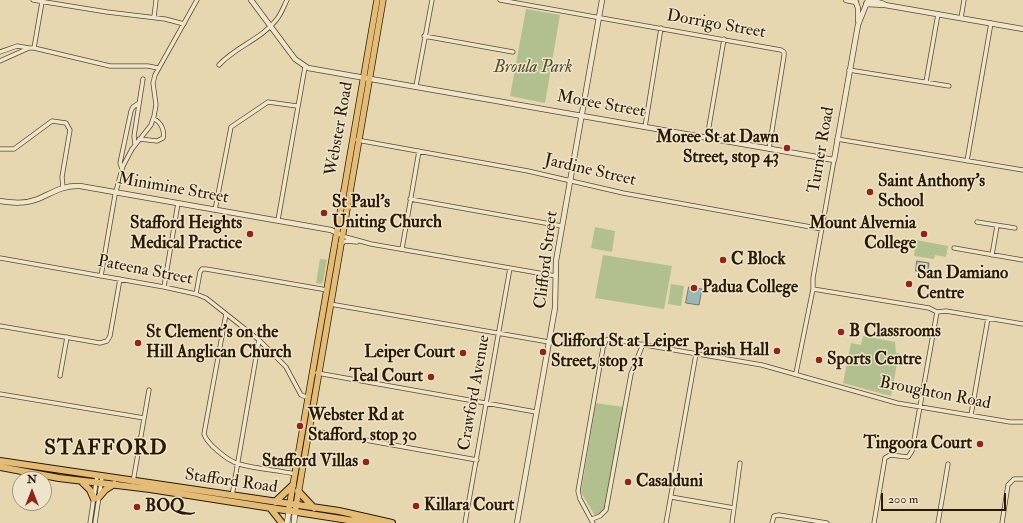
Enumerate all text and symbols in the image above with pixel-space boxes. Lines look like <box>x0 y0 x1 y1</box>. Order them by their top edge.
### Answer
street label: Dorrigo Street <box>665 6 767 44</box>
park label: Broula Park <box>494 58 572 78</box>
street label: Webster Road <box>322 80 358 178</box>
street label: Moree Street <box>555 87 647 123</box>
street label: Turner Road <box>804 105 840 195</box>
place label: Moree St at Dawn Street, stop 43 <box>656 128 779 168</box>
marker: Moree St at Dawn Street, stop 43 <box>782 143 792 153</box>
street label: Jardine Street <box>542 151 638 191</box>
street label: Minimine Street <box>116 169 230 209</box>
place label: Saint Anthony's School <box>878 172 985 212</box>
marker: Saint Anthony's School <box>865 187 875 197</box>
place label: St Paul's Uniting Church <box>332 193 442 233</box>
marker: St Paul's Uniting Church <box>319 208 329 218</box>
street label: Clifford Street <box>531 210 563 310</box>
place label: Stafford Heights Medical Practice <box>130 214 242 254</box>
place label: Mount Alvernia College <box>809 214 916 254</box>
marker: Stafford Heights Medical Practice <box>245 229 255 239</box>
marker: Mount Alvernia College <box>919 229 929 239</box>
place label: C Block <box>731 250 786 270</box>
street label: Pateena Street <box>96 252 194 290</box>
marker: C Block <box>718 255 728 265</box>
place label: San Damiano Centre <box>917 264 1008 304</box>
place label: Padua College <box>702 278 798 298</box>
marker: San Damiano Centre <box>904 279 914 289</box>
marker: Padua College <box>689 283 699 293</box>
place label: B Classrooms <box>849 322 941 342</box>
place label: St Clement's on the Hill Anglican Church <box>146 323 292 363</box>
marker: B Classrooms <box>836 327 846 337</box>
place label: Clifford St at Leiper Street, stop 31 <box>551 332 689 372</box>
street label: Crawford Avenue <box>455 334 495 452</box>
marker: St Clement's on the Hill Anglican Church <box>133 338 143 348</box>
place label: Parish Hall <box>694 341 769 361</box>
place label: Leiper Court <box>364 343 455 363</box>
marker: Parish Hall <box>772 346 782 356</box>
marker: Clifford St at Leiper Street, stop 31 <box>538 347 548 357</box>
marker: Leiper Court <box>458 348 468 358</box>
place label: Sports Centre <box>827 350 922 370</box>
marker: Sports Centre <box>814 355 824 365</box>
place label: Teal Court <box>349 367 423 387</box>
marker: Teal Court <box>426 372 436 382</box>
street label: Broughton Road <box>878 373 992 415</box>
place label: Webster Rd at Stafford, stop 30 <box>308 406 417 446</box>
marker: Webster Rd at Stafford, stop 30 <box>295 421 305 431</box>
place label: Tingoora Court <box>863 434 972 454</box>
district label: STAFFORD <box>44 436 168 462</box>
marker: Tingoora Court <box>975 439 985 449</box>
place label: Stafford Villas <box>262 452 358 472</box>
marker: Stafford Villas <box>361 457 371 467</box>
street label: Stafford Road <box>183 465 279 499</box>
north arrow <box>12 471 52 511</box>
place label: Casalduni <box>636 472 703 492</box>
text: N <box>27 473 37 486</box>
marker: Casalduni <box>623 477 633 487</box>
scale bar <box>883 485 1008 511</box>
text: 200 m <box>888 492 918 507</box>
place label: Killara Court <box>424 496 514 516</box>
place label: BOQ <box>145 497 184 517</box>
marker: Killara Court <box>411 501 421 511</box>
marker: BOQ <box>132 502 142 512</box>

